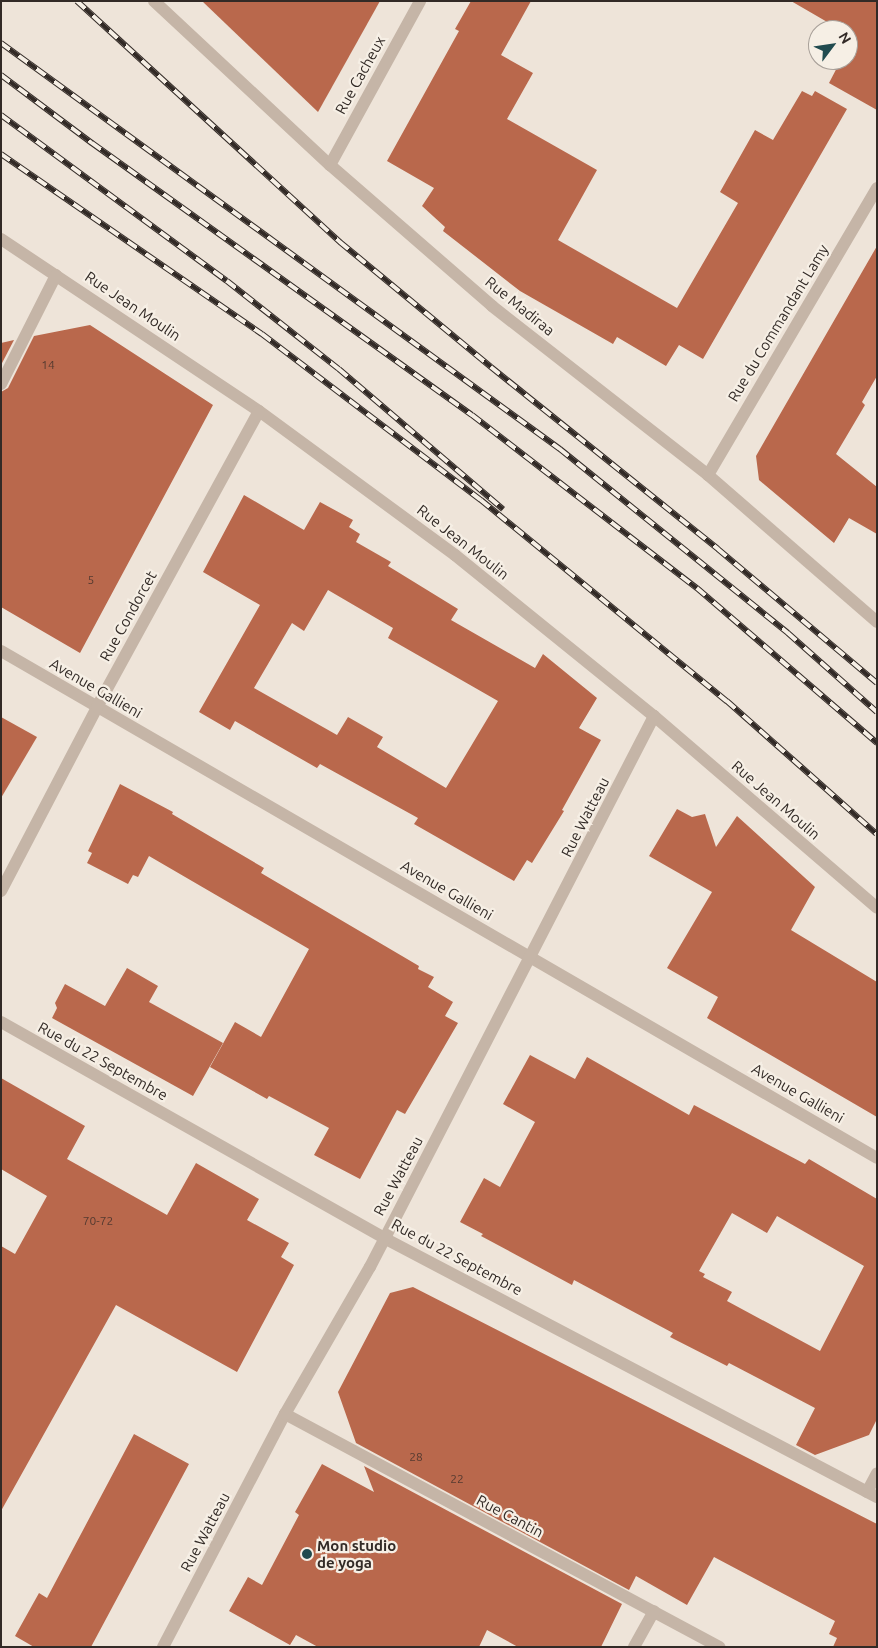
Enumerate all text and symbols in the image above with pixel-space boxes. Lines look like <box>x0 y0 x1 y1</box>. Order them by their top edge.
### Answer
north arrow <box>808 20 858 70</box>
text: N <box>835 29 855 46</box>
street label: Rue Cacheux <box>331 33 389 117</box>
street label: Rue du Commandant Lamy <box>724 241 832 405</box>
street label: Rue Jean Moulin <box>82 267 184 345</box>
street label: Rue Madiraa <box>482 273 558 339</box>
house number: 14 <box>41 358 55 372</box>
street label: Rue Jean Moulin <box>414 501 512 583</box>
street label: Rue Condorcet <box>96 568 160 664</box>
house number: 5 <box>88 573 94 587</box>
street label: Avenue Gallieni <box>47 654 145 722</box>
street label: Rue Jean Moulin <box>728 757 824 843</box>
street label: Rue Watteau <box>557 774 613 860</box>
street label: Avenue Gallieni <box>398 856 496 924</box>
street label: Rue du 22 Septembre <box>35 1018 171 1104</box>
street label: Avenue Gallieni <box>749 1059 847 1127</box>
street label: Rue Watteau <box>370 1133 426 1219</box>
house number: 70-72 <box>83 1214 113 1228</box>
street label: Rue du 22 Septembre <box>389 1215 525 1299</box>
house number: 28 <box>409 1450 423 1464</box>
house number: 22 <box>450 1472 464 1486</box>
street label: Rue Watteau <box>177 1489 233 1575</box>
street label: Rue Cantin <box>473 1491 547 1541</box>
place label: Mon studio de yoga <box>317 1536 396 1571</box>
marker: Mon studio de yoga <box>301 1548 313 1560</box>

